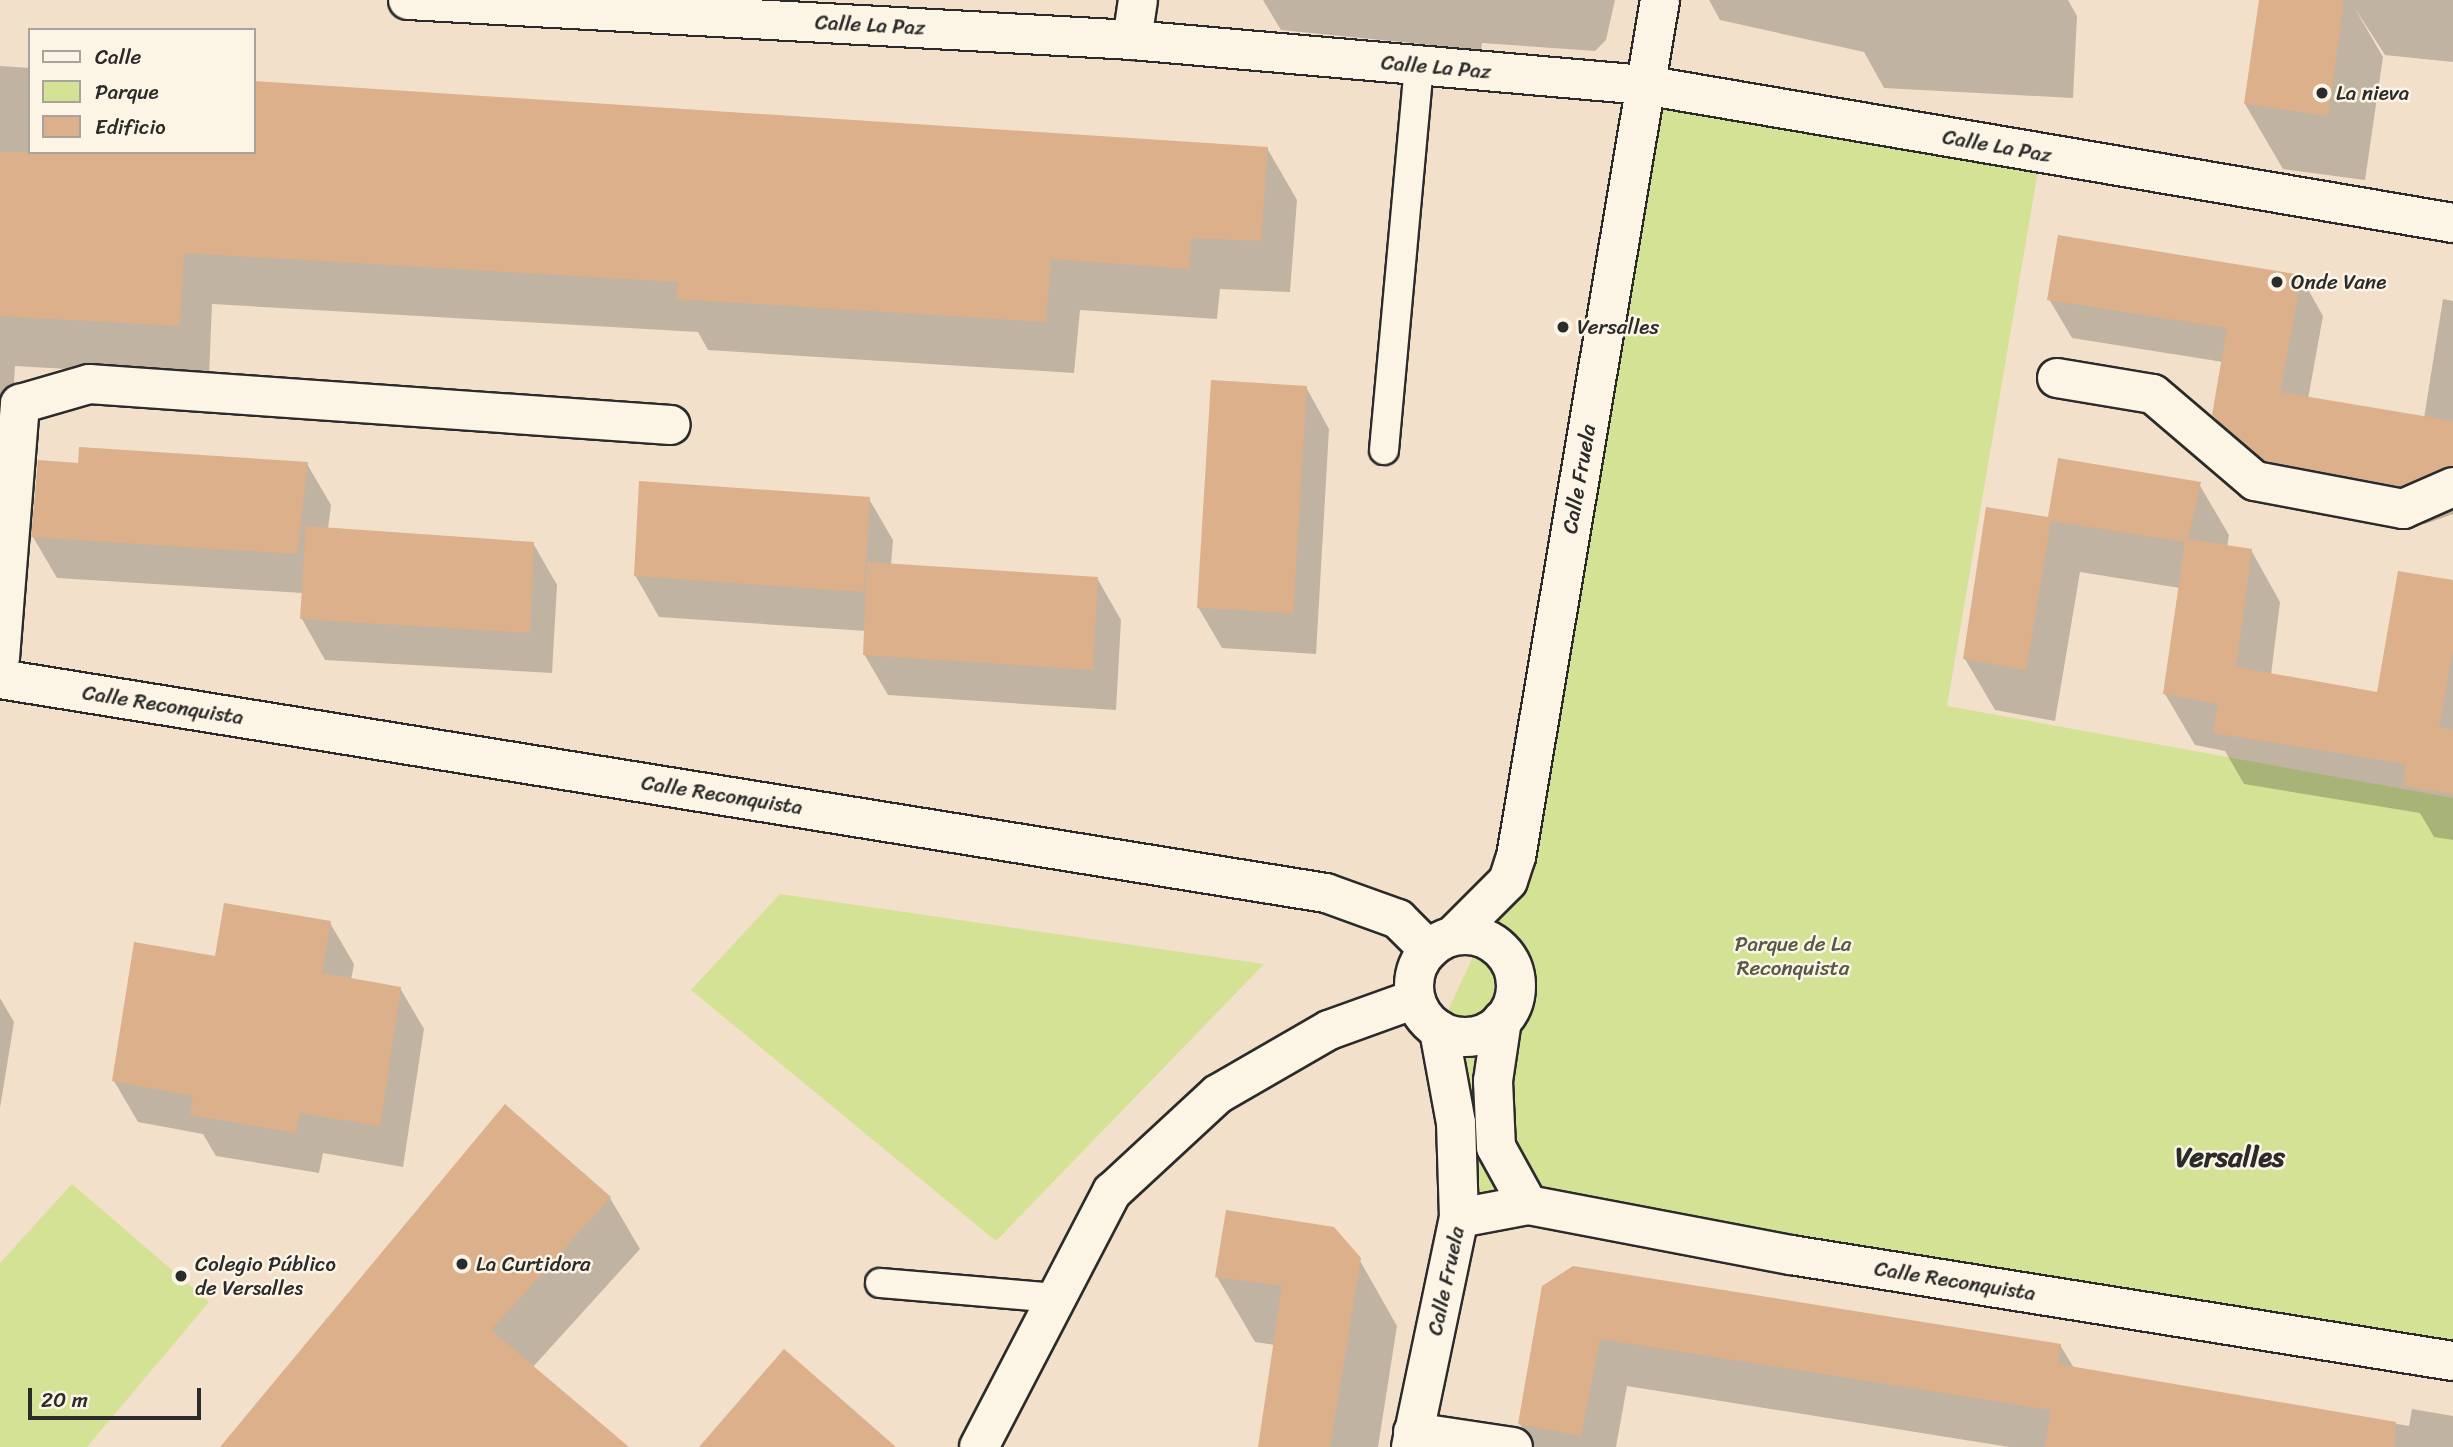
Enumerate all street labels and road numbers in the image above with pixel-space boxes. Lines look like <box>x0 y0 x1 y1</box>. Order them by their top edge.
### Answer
street label: Calle La Paz <box>814 10 926 40</box>
street label: Calle La Paz <box>1380 50 1492 84</box>
street label: Calle La Paz <box>1940 124 2054 168</box>
street label: Calle Fruela <box>1557 422 1601 536</box>
street label: Calle Reconquista <box>80 680 246 730</box>
street label: Calle Reconquista <box>639 770 805 820</box>
street label: Calle Fruela <box>1422 1224 1470 1338</box>
street label: Calle Reconquista <box>1872 1256 2038 1306</box>

